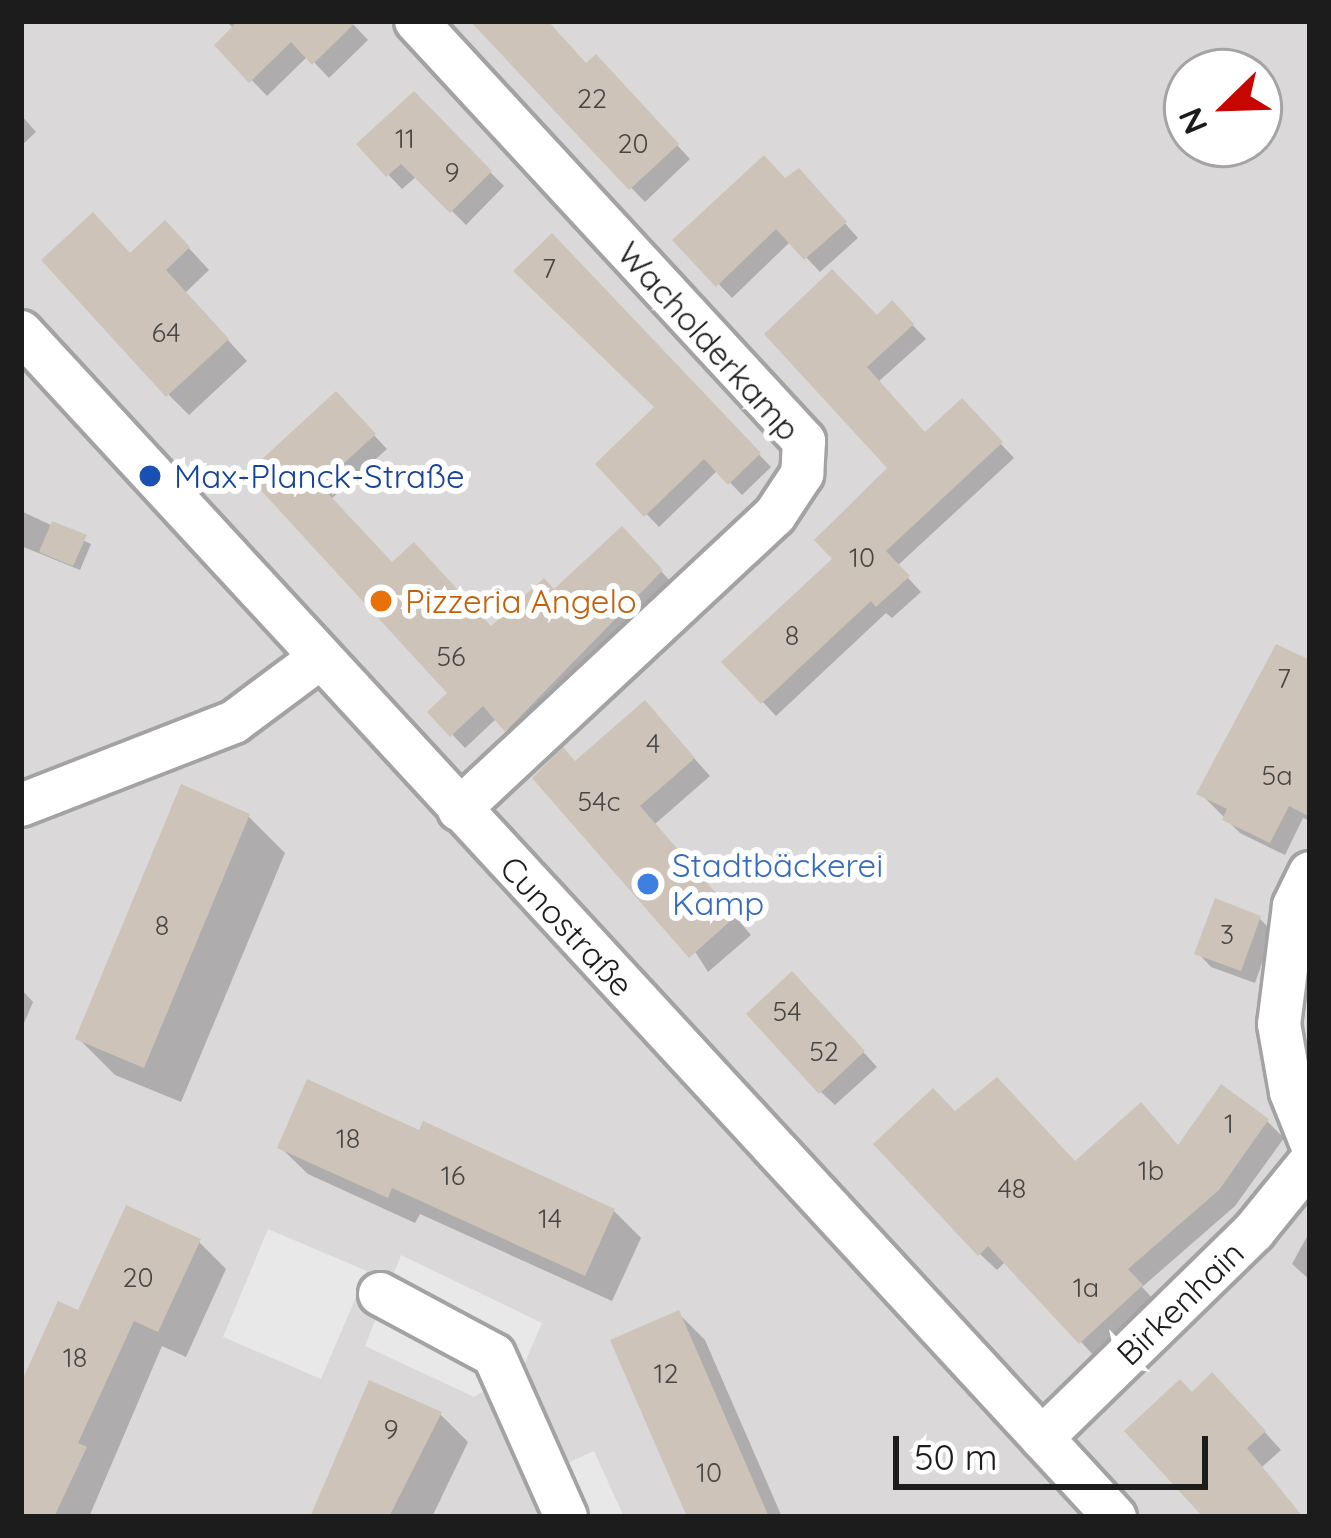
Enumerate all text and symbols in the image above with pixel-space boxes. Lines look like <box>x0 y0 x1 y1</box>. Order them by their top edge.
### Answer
north arrow <box>1163 48 1283 168</box>
house number: 22 <box>577 83 607 115</box>
text: N <box>1169 102 1216 140</box>
house number: 11 <box>395 123 415 155</box>
house number: 20 <box>617 128 649 160</box>
house number: 9 <box>444 157 460 189</box>
street label: Wacholderkamp <box>609 234 809 448</box>
house number: 7 <box>542 253 556 285</box>
house number: 64 <box>151 317 181 349</box>
place label: Max-Planck-Straße <box>174 456 465 496</box>
marker: Max-Planck-Straße <box>137 463 163 489</box>
house number: 10 <box>849 542 875 574</box>
place label: Pizzeria Angelo <box>405 581 637 621</box>
marker: Pizzeria Angelo <box>368 588 394 614</box>
house number: 8 <box>785 620 799 652</box>
house number: 56 <box>436 641 466 673</box>
house number: 7 <box>1277 663 1291 695</box>
house number: 4 <box>646 728 660 760</box>
house number: 5a <box>1261 760 1293 792</box>
house number: 54c <box>578 786 620 818</box>
place label: Stadtbäckerei Kamp <box>672 845 883 923</box>
street label: Cunostraße <box>492 848 642 1004</box>
marker: Stadtbäckerei Kamp <box>635 871 661 897</box>
house number: 8 <box>155 910 169 942</box>
house number: 3 <box>1220 919 1234 951</box>
house number: 54 <box>773 996 801 1028</box>
house number: 52 <box>809 1036 839 1068</box>
house number: 1 <box>1224 1108 1234 1140</box>
house number: 18 <box>336 1123 360 1155</box>
house number: 1b <box>1138 1155 1164 1187</box>
house number: 16 <box>441 1160 465 1192</box>
house number: 48 <box>998 1173 1026 1205</box>
house number: 14 <box>538 1203 562 1235</box>
street label: Birkenhain <box>1108 1233 1252 1373</box>
house number: 20 <box>122 1262 154 1294</box>
house number: 1a <box>1073 1272 1099 1304</box>
house number: 18 <box>63 1342 87 1374</box>
house number: 12 <box>654 1358 678 1390</box>
scale bar <box>899 1412 1214 1486</box>
house number: 9 <box>383 1414 399 1446</box>
text: 50 m <box>914 1434 998 1479</box>
house number: 10 <box>696 1457 722 1489</box>

